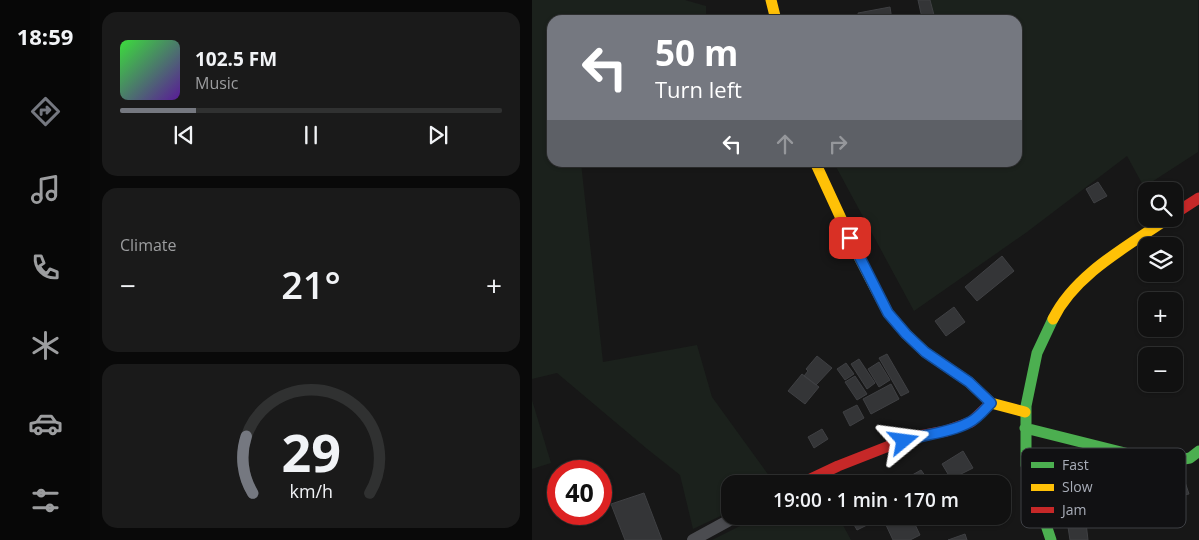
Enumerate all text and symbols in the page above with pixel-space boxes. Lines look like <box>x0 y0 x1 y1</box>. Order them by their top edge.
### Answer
text: 18:59 <box>17 21 73 51</box>
text: 50 m <box>655 29 738 76</box>
icon: left <box>572 35 637 100</box>
text: 102.5 FM <box>195 46 277 72</box>
text: Music <box>195 72 239 94</box>
text: Turn left <box>655 74 742 104</box>
icon: directions <box>28 94 63 129</box>
icon: previous <box>170 121 198 149</box>
icon: pause <box>297 121 325 149</box>
icon: next <box>424 121 452 149</box>
icon: left <box>718 130 746 158</box>
icon: ahead <box>771 130 799 158</box>
icon: right <box>824 130 852 158</box>
icon: music <box>28 172 63 207</box>
map controls <box>1138 182 1183 392</box>
button: search <box>1138 182 1183 227</box>
pin <box>829 217 871 259</box>
icon: arrive <box>836 224 864 252</box>
text: Climate <box>120 234 177 256</box>
button: layers <box>1138 237 1183 282</box>
icon: phone <box>28 250 63 285</box>
text: 21° <box>281 258 341 310</box>
text: − <box>120 266 136 304</box>
text: + <box>486 266 502 304</box>
button: + <box>1138 292 1183 337</box>
icon: climate <box>28 328 63 363</box>
button: − <box>1138 347 1183 392</box>
icon: car <box>28 406 63 441</box>
position arrow <box>877 414 929 466</box>
text: 29 <box>281 416 341 487</box>
legend <box>1021 448 1186 528</box>
text: Fast <box>1062 455 1089 474</box>
speed limit sign: 40 <box>547 460 612 525</box>
text: Slow <box>1062 477 1093 496</box>
text: km/h <box>289 479 333 503</box>
icon: filters <box>28 483 63 518</box>
text: 19:00 · 1 min · 170 m <box>773 487 959 513</box>
text: Jam <box>1060 500 1087 519</box>

